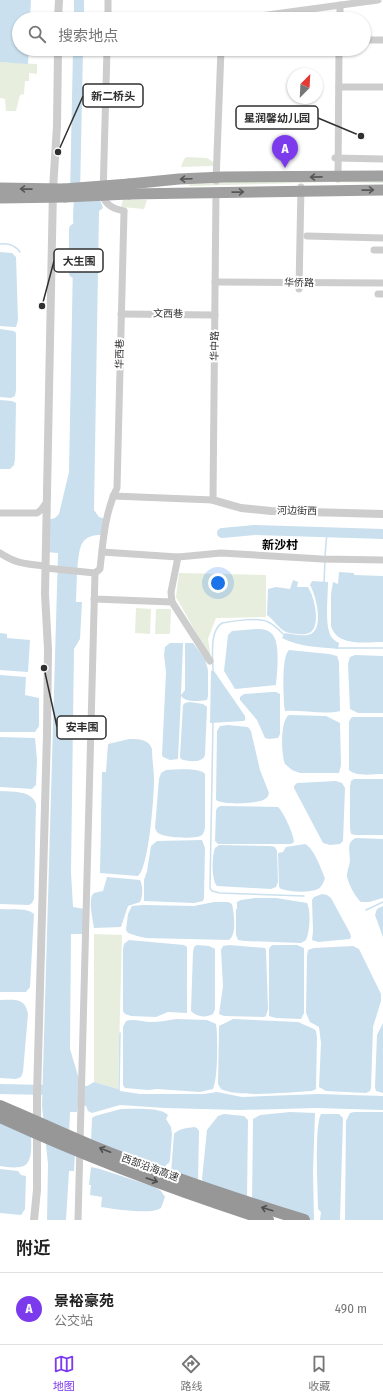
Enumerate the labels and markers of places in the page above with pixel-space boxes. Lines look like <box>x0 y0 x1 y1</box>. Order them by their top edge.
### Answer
callout: 新二桥头 <box>83 84 143 107</box>
callout: 星润馨幼儿园 <box>236 106 318 129</box>
pin: A <box>272 135 298 168</box>
callout: 大生围 <box>54 249 103 272</box>
callout: 安丰围 <box>57 716 106 739</box>

